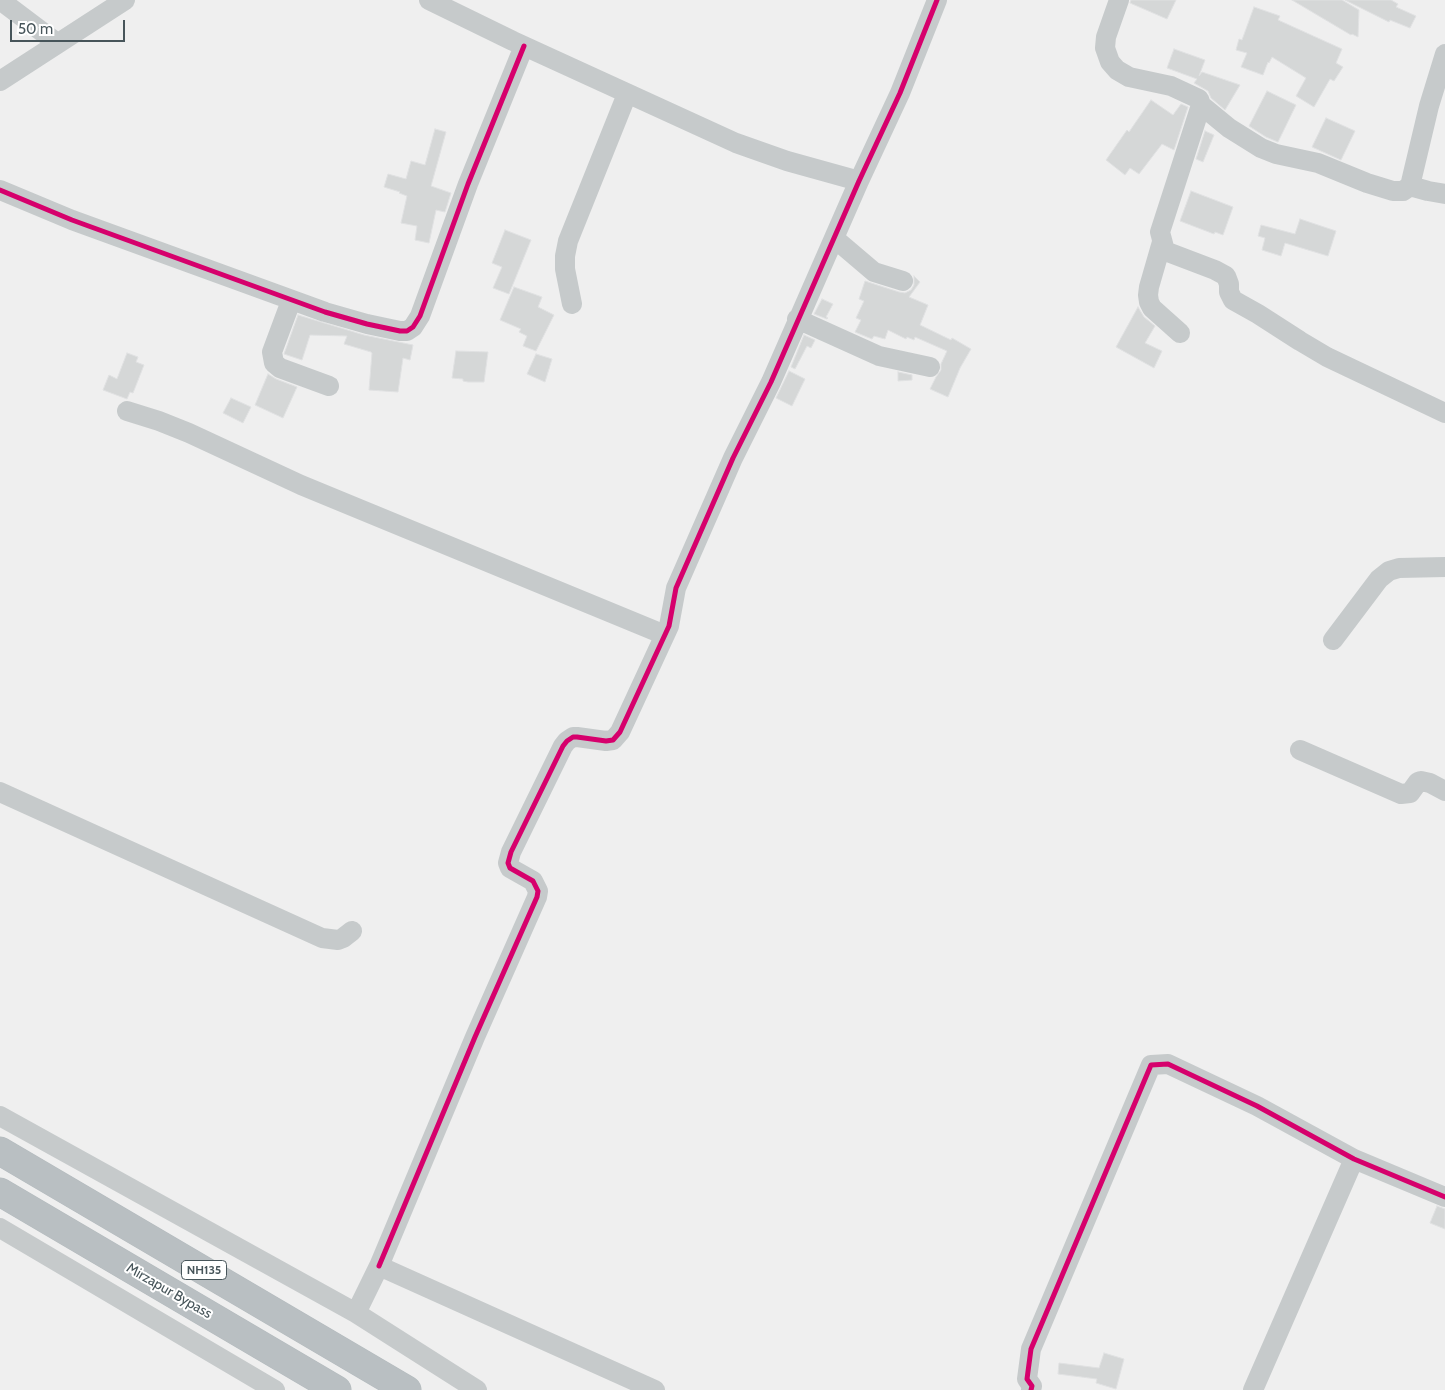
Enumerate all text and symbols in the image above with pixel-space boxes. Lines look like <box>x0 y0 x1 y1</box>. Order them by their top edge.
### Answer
scale bar <box>12 10 128 42</box>
text: 50 m <box>18 20 53 38</box>
street label: Mirzapur Bypass <box>123 1260 215 1322</box>
road number: NH135 <box>182 1260 226 1280</box>

